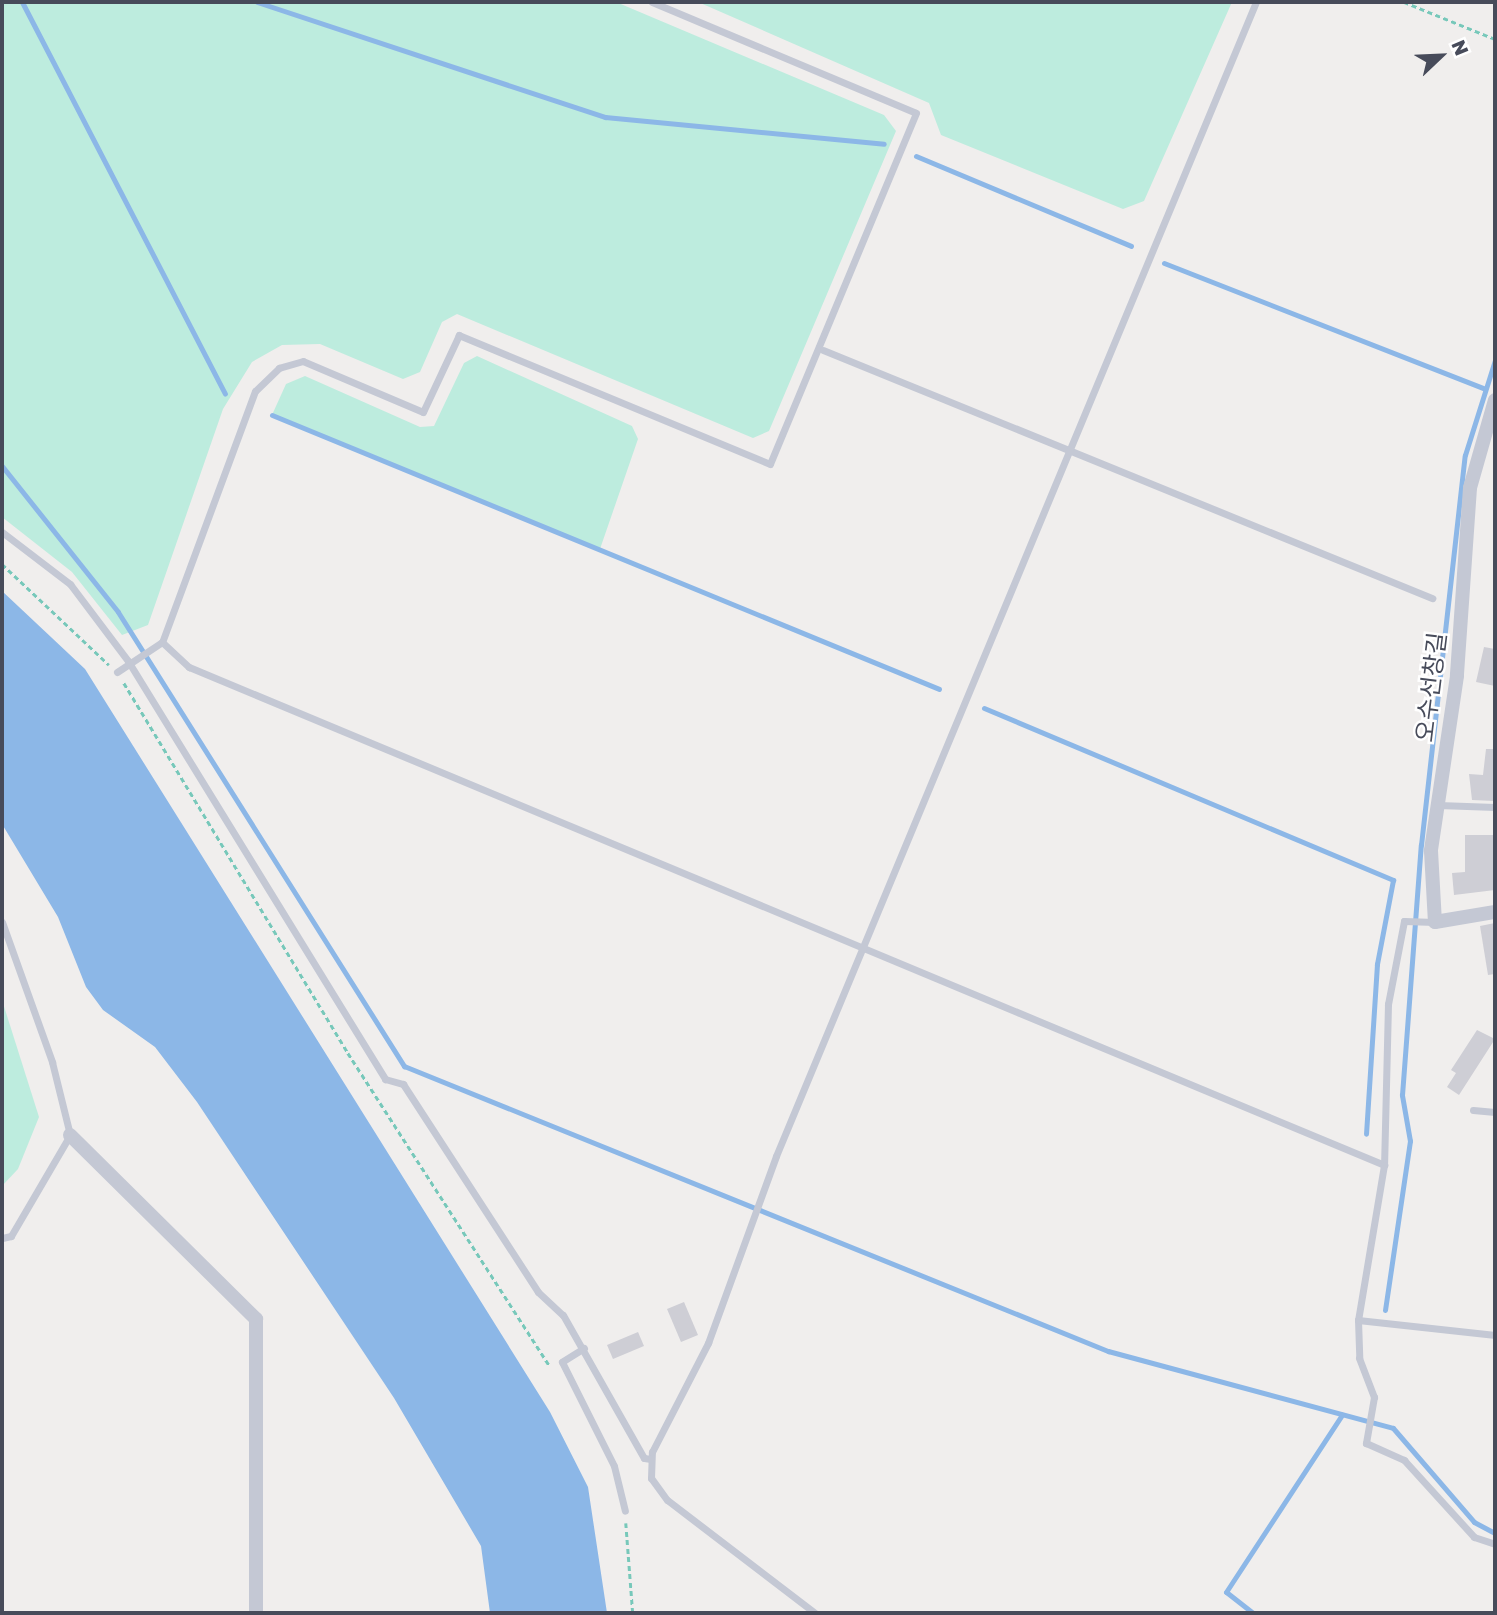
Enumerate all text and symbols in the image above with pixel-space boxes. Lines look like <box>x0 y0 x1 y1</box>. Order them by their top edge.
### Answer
north arrow <box>1406 21 1476 91</box>
text: N <box>1447 36 1474 59</box>
street label: 오수선창길 <box>1409 630 1451 744</box>

